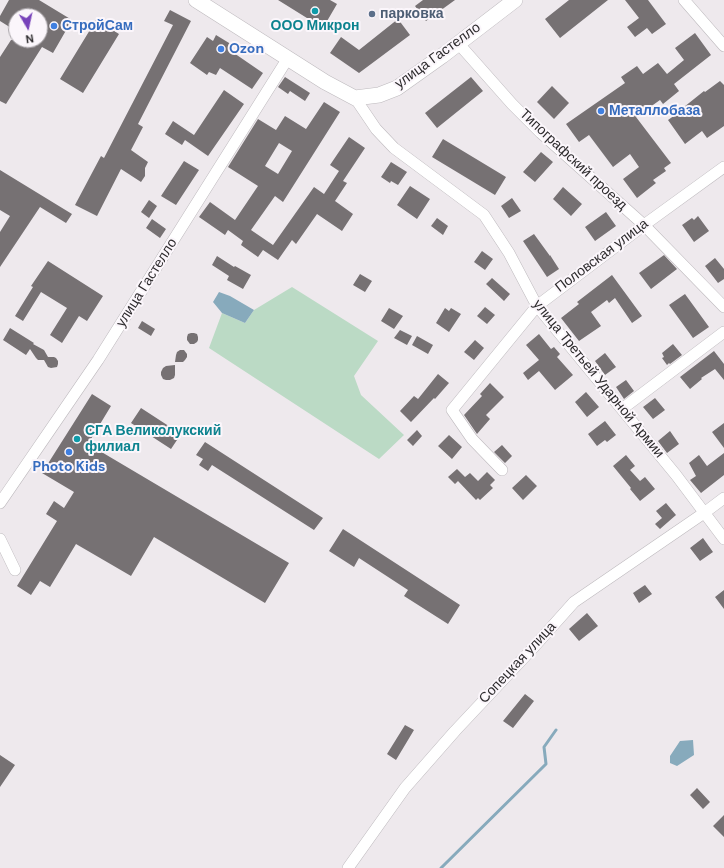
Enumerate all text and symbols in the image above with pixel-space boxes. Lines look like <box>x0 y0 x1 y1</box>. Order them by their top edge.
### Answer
marker: ООО Микрон <box>310 6 320 16</box>
place label: парковка <box>380 6 444 22</box>
north arrow <box>8 8 48 48</box>
marker: парковка <box>367 9 377 19</box>
place label: СтройСам <box>62 18 133 34</box>
place label: ООО Микрон <box>271 18 359 34</box>
street label: улица Гастелло <box>392 19 484 93</box>
marker: СтройСам <box>49 21 59 31</box>
text: N <box>25 31 35 46</box>
place label: Ozon <box>229 41 264 57</box>
marker: Ozon <box>216 44 226 54</box>
place label: Металлобаза <box>609 103 700 119</box>
street label: Типографский проезд <box>516 106 630 214</box>
marker: Металлобаза <box>596 106 606 116</box>
street label: Половская улица <box>552 216 652 296</box>
street label: улица Гастелло <box>113 235 181 331</box>
street label: улица Третьей Ударной Армии <box>529 296 667 462</box>
place label: СГА Великолукский филиал <box>85 423 221 456</box>
marker: СГА Великолукский филиал <box>72 434 82 444</box>
marker: Photo Kids <box>64 447 74 457</box>
place label: Photo Kids <box>33 459 105 475</box>
street label: Сопецкая улица <box>476 619 560 707</box>

